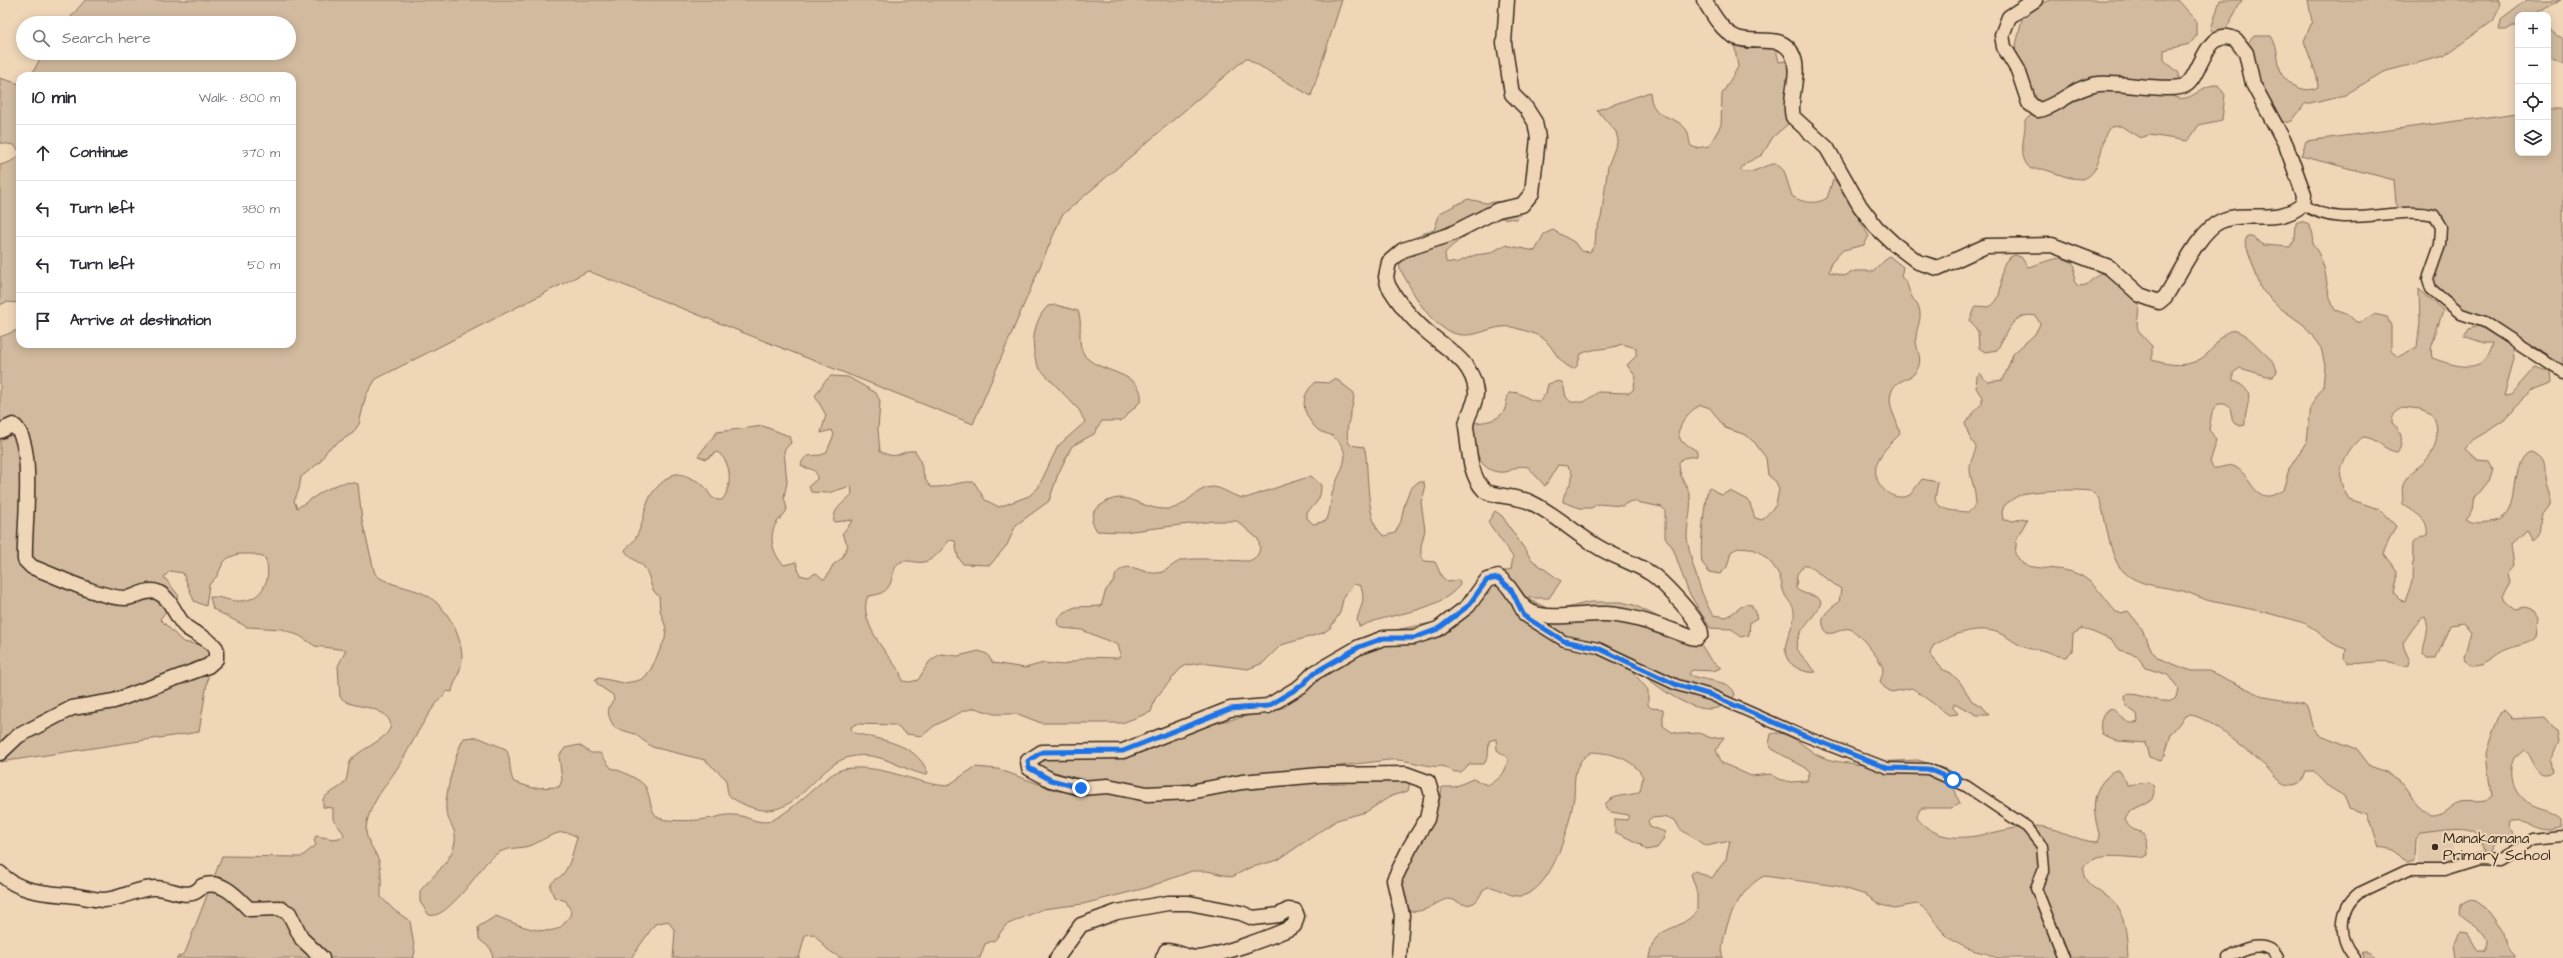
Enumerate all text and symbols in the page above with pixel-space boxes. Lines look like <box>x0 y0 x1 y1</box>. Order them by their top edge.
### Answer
map controls <box>2515 12 2551 156</box>
button: + <box>2515 12 2551 48</box>
search box <box>16 16 296 60</box>
icon: search <box>30 27 52 49</box>
text: Search here <box>62 28 151 49</box>
button: − <box>2515 48 2551 84</box>
button: locate <box>2515 84 2551 120</box>
text: 10 min <box>32 86 76 110</box>
text: Walk · 800 m <box>199 89 280 107</box>
button: layers <box>2515 120 2551 156</box>
icon: ahead <box>32 142 54 164</box>
text: Continue <box>70 142 128 163</box>
text: 370 m <box>242 144 280 162</box>
icon: left <box>32 198 54 220</box>
text: Turn left <box>70 198 134 219</box>
text: 380 m <box>241 200 280 218</box>
icon: left <box>32 254 54 276</box>
text: Turn left <box>70 254 134 275</box>
text: 50 m <box>247 256 280 274</box>
icon: arrive <box>32 310 54 332</box>
text: Arrive at destination <box>70 310 211 331</box>
route start <box>1944 771 1962 789</box>
route end <box>1072 779 1090 797</box>
place label: Manakamana Primary School <box>2443 828 2551 867</box>
marker: Manakamana Primary School <box>2430 842 2440 852</box>

